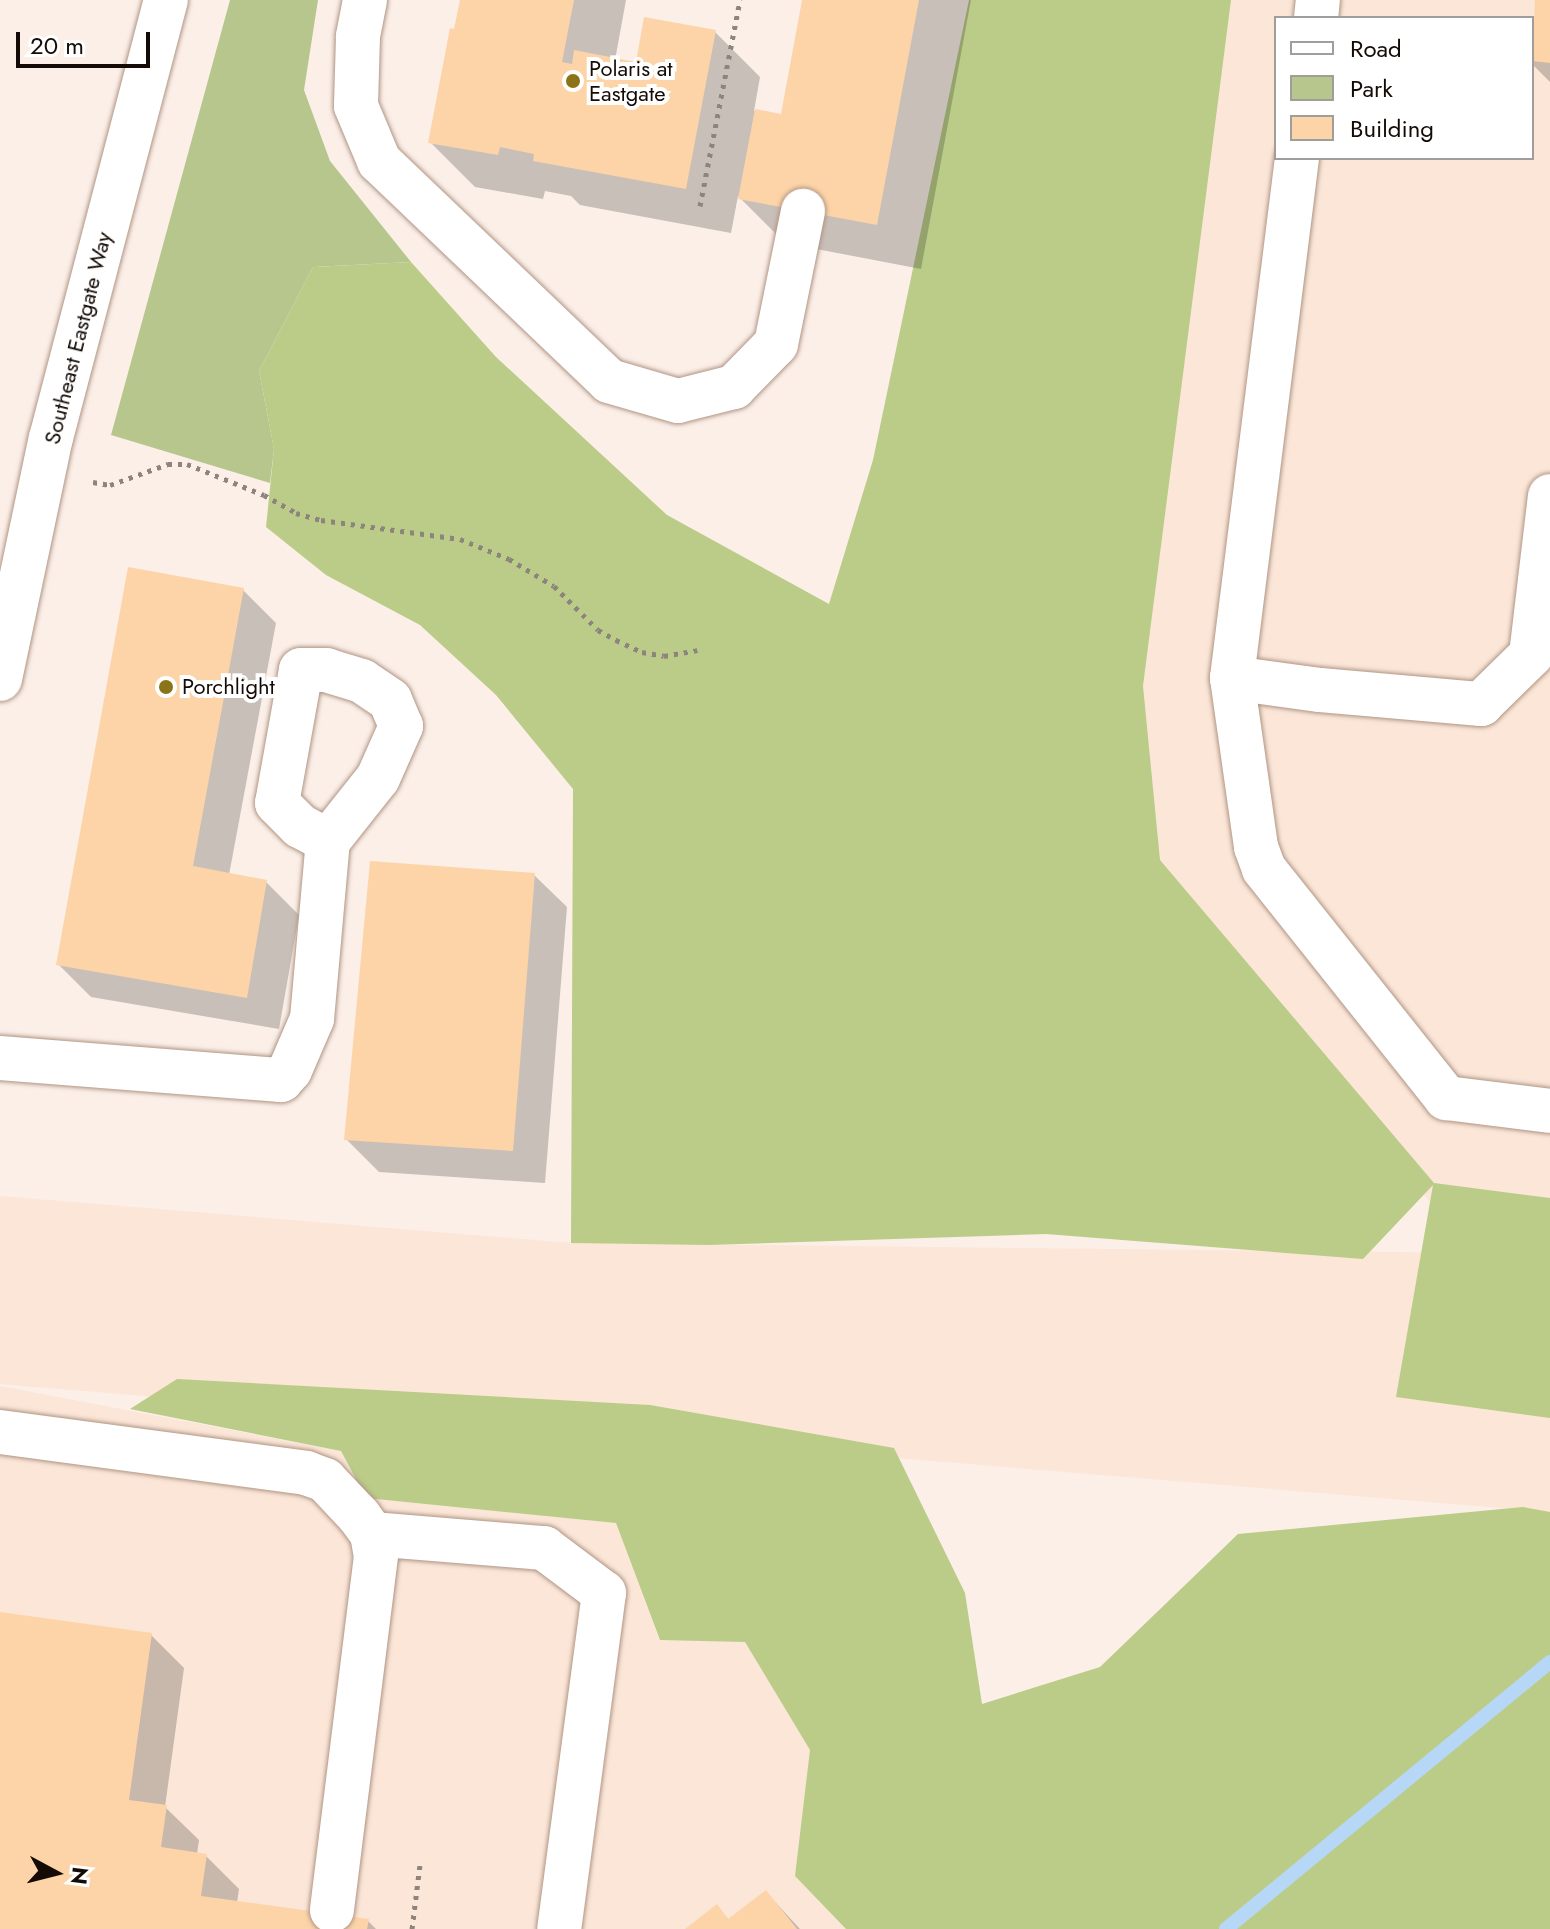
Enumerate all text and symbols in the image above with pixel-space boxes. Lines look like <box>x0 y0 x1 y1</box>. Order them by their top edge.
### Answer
scale bar <box>20 16 154 66</box>
legend <box>1274 16 1534 160</box>
text: 20 m <box>30 28 84 63</box>
text: Road <box>1350 31 1402 66</box>
place label: Polaris at Eastgate <box>589 55 673 106</box>
text: Park <box>1350 71 1393 106</box>
marker: Polaris at Eastgate <box>564 72 582 90</box>
text: Building <box>1350 111 1434 146</box>
street label: Southeast Eastgate Way <box>39 229 117 447</box>
place label: Porchlight <box>182 674 275 700</box>
marker: Porchlight <box>157 678 175 696</box>
north arrow <box>16 1833 96 1913</box>
text: N <box>63 1865 97 1887</box>

